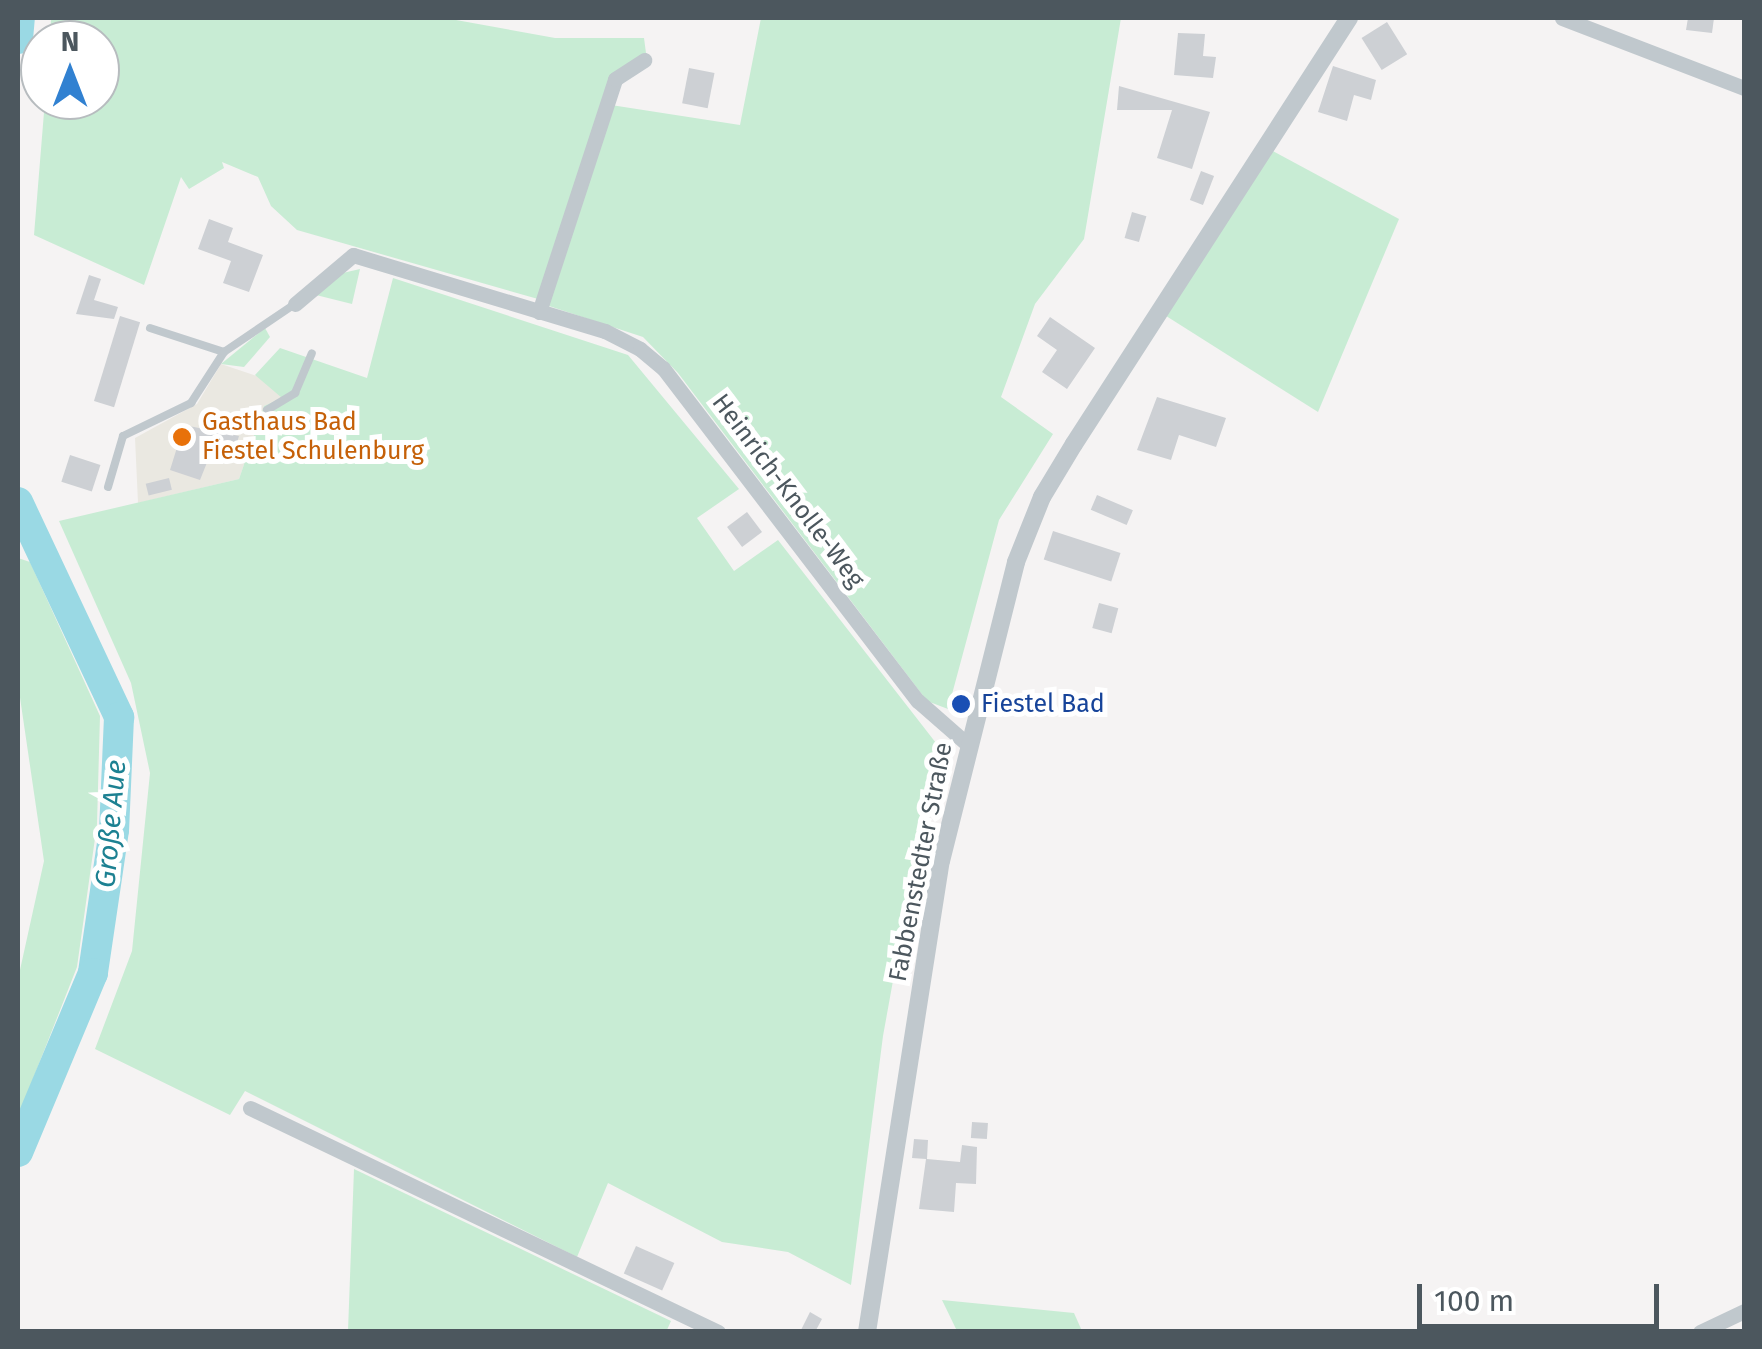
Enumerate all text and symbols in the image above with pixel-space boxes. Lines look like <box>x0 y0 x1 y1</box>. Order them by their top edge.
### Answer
north arrow <box>20 20 120 120</box>
text: N <box>61 25 79 58</box>
street label: Heinrich-Knolle-Weg <box>705 388 871 594</box>
place label: Gasthaus Bad Fiestel Schulenburg <box>202 408 424 467</box>
marker: Gasthaus Bad Fiestel Schulenburg <box>171 426 193 448</box>
place label: Fiestel Bad <box>981 689 1105 719</box>
marker: Fiestel Bad <box>950 693 972 715</box>
street label: Fabbenstedter Straße <box>883 740 959 984</box>
water label: Große Aue <box>89 759 133 889</box>
scale bar <box>1422 1264 1664 1326</box>
text: 100 m <box>1434 1283 1514 1319</box>

